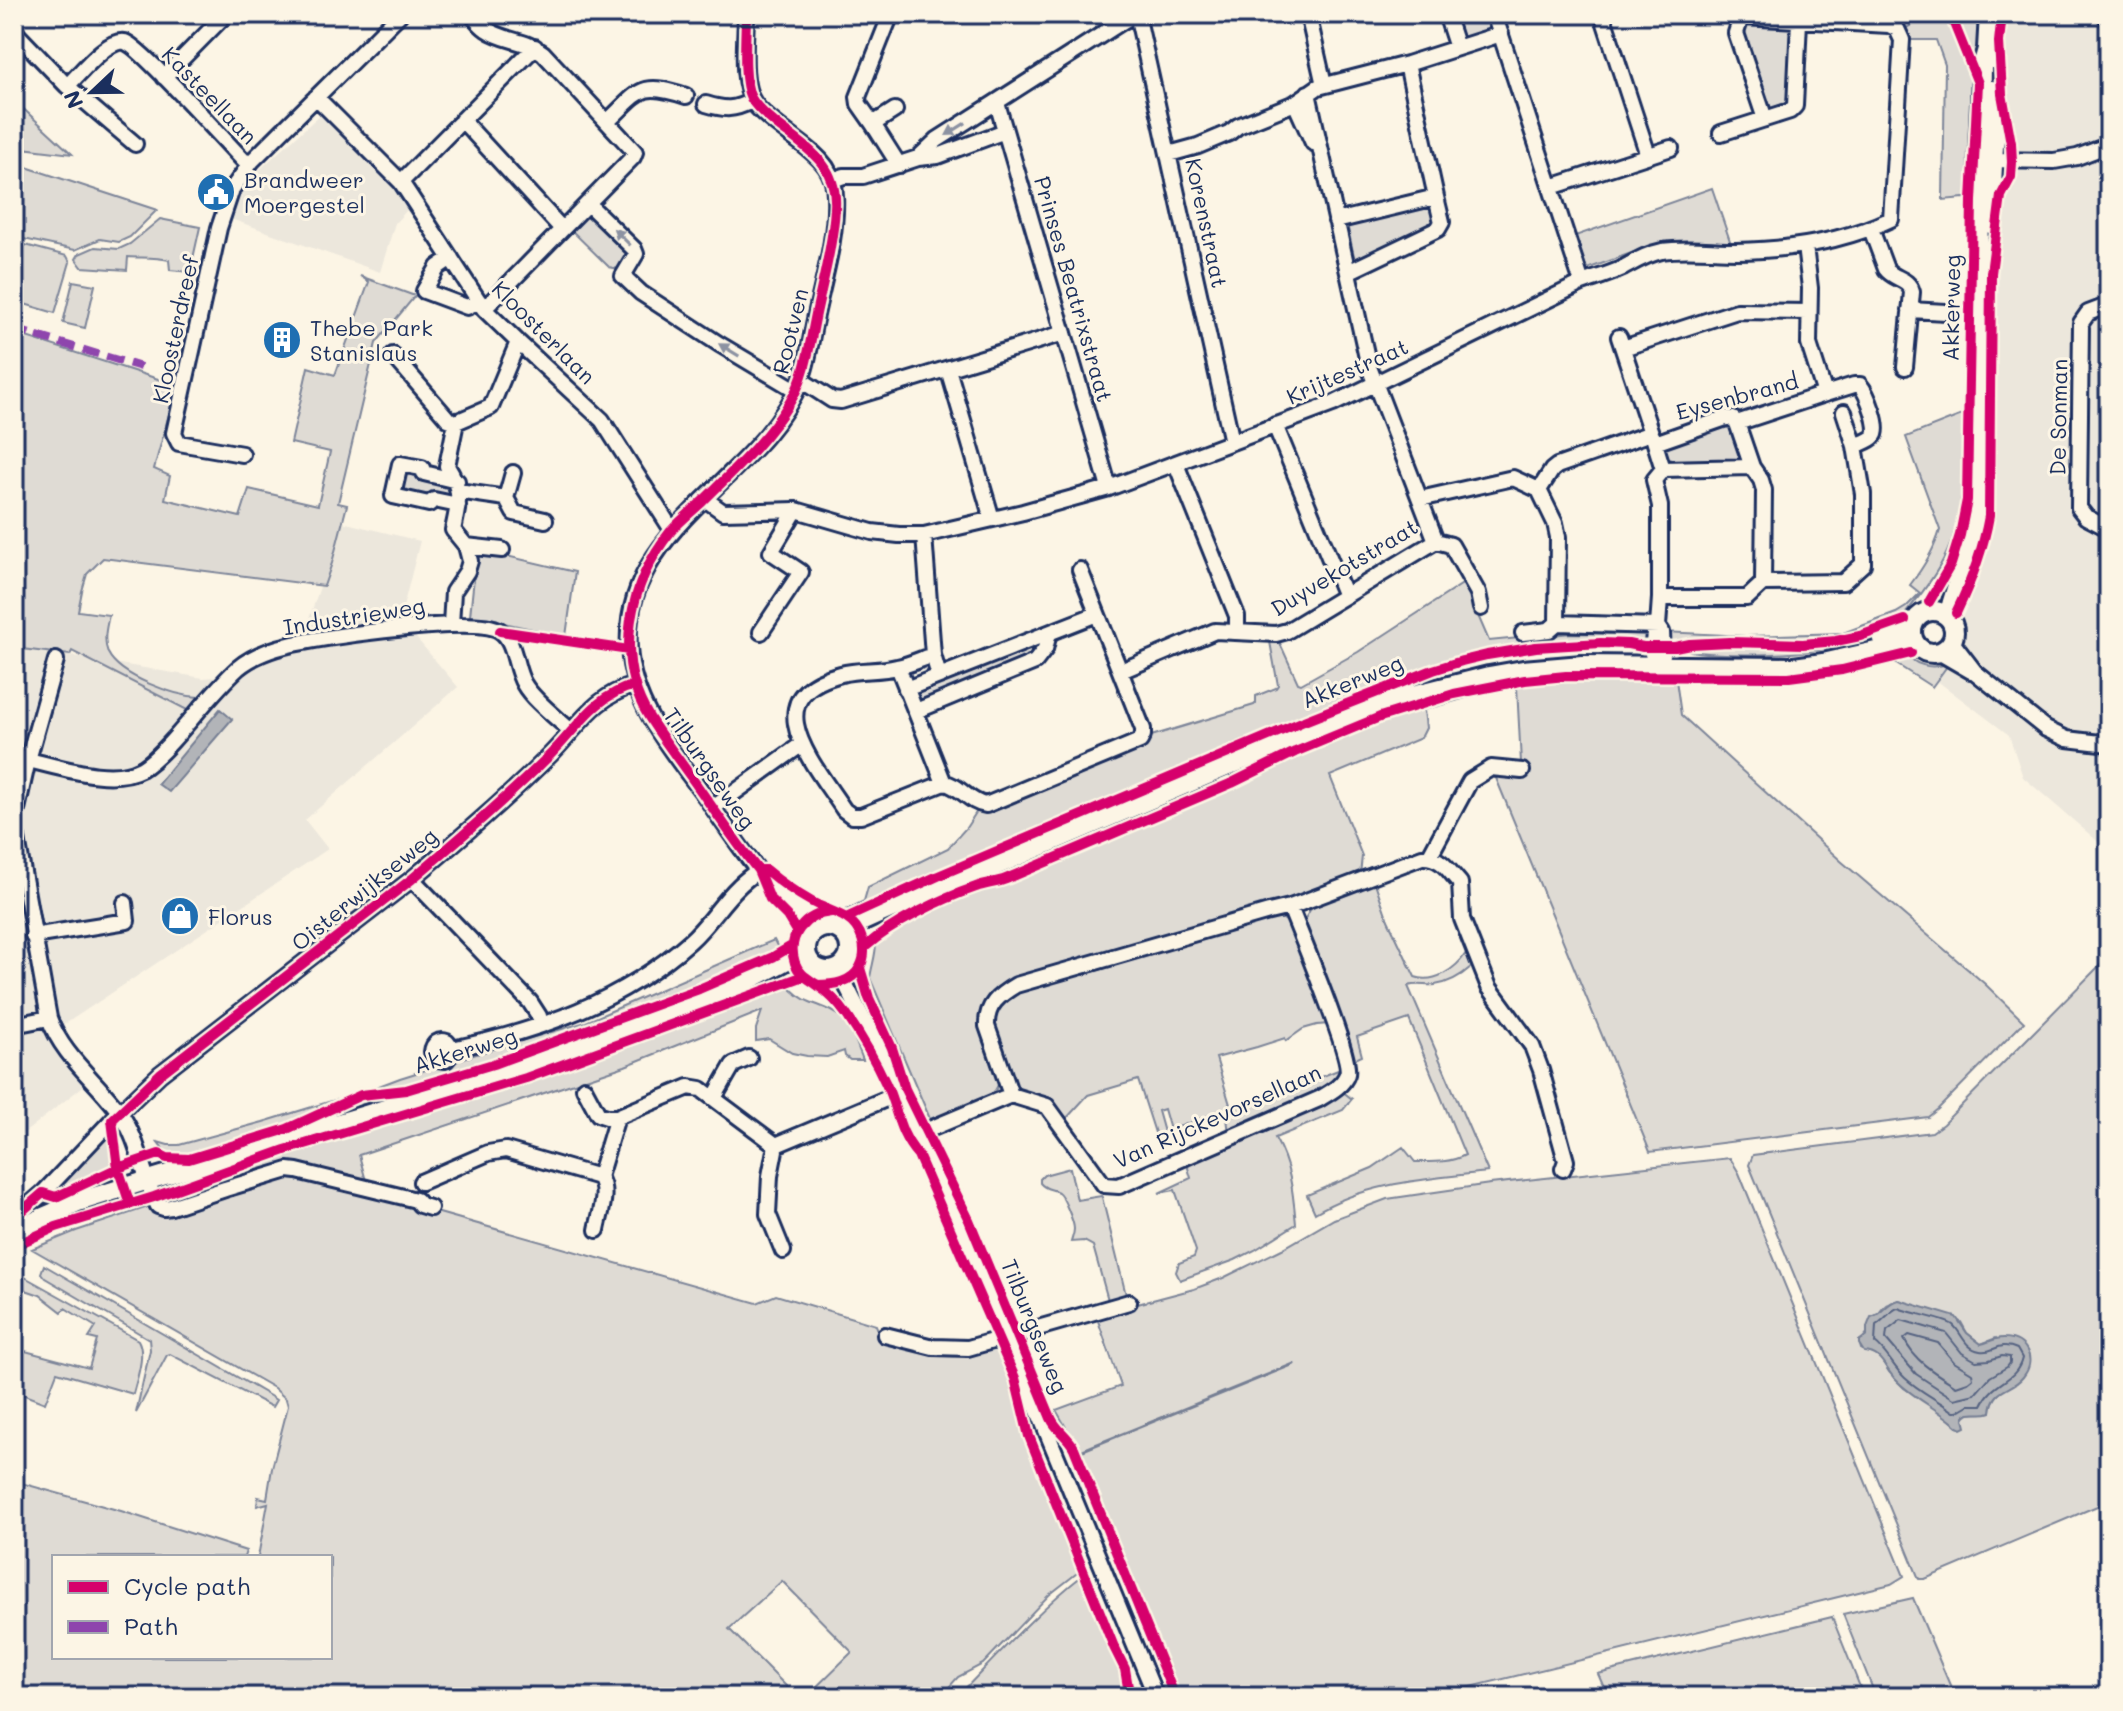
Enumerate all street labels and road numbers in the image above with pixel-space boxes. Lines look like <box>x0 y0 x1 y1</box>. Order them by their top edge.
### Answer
street label: Kasteellaan <box>156 40 264 150</box>
street label: Korenstraat <box>1179 156 1235 290</box>
street label: Prinses Beatrixstraat <box>1028 173 1120 405</box>
street label: Kloosterdreef <box>145 252 205 406</box>
street label: Akkerweg <box>1936 254 1966 362</box>
street label: Kloosterlaan <box>486 274 602 390</box>
street label: Rootven <box>765 285 815 377</box>
street label: Krijtestraat <box>1282 331 1412 411</box>
street label: De Sonman <box>2042 358 2074 476</box>
street label: Eysenbrand <box>1673 366 1801 426</box>
street label: Duyvekotstraat <box>1265 512 1423 622</box>
street label: Industrieweg <box>281 590 427 642</box>
street label: Akkerweg <box>1297 648 1407 714</box>
street label: Tilburgseweg <box>657 701 763 835</box>
street label: Oisterwijkseweg <box>285 821 443 957</box>
street label: Akkerweg <box>410 1021 520 1079</box>
street label: Van Rijckevorsellaan <box>1109 1057 1325 1175</box>
street label: Tilburgseweg <box>995 1255 1075 1397</box>

